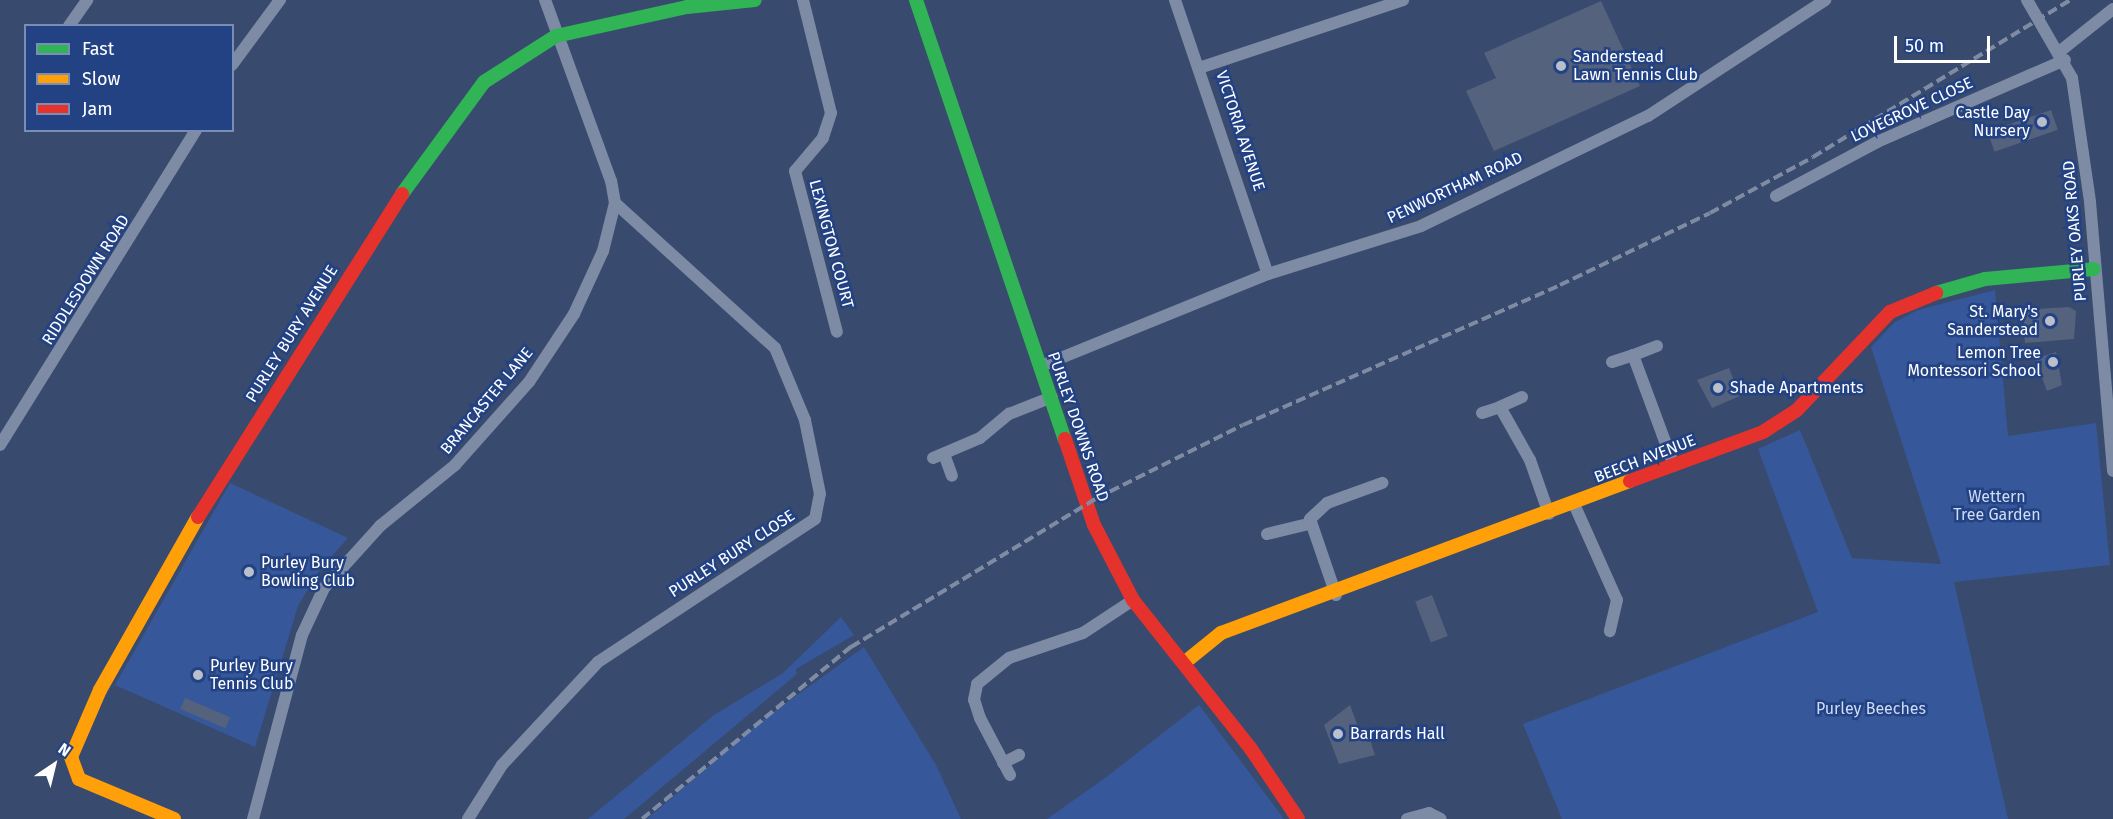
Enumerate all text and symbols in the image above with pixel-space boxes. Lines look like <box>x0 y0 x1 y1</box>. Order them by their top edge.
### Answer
legend <box>24 24 234 132</box>
scale bar <box>1897 24 1993 62</box>
text: 50 m <box>1905 35 1944 57</box>
text: Fast <box>82 38 114 60</box>
place label: Sanderstead Lawn Tennis Club <box>1573 47 1698 85</box>
marker: Sanderstead Lawn Tennis Club <box>1554 59 1568 73</box>
text: Slow <box>82 68 120 90</box>
street label: VICTORIA AVENUE <box>1211 68 1269 194</box>
street label: LOVEGROVE CLOSE <box>1848 73 1976 147</box>
text: Jam <box>82 98 113 120</box>
place label: Castle Day Nursery <box>1956 103 2030 141</box>
marker: Castle Day Nursery <box>2035 115 2049 129</box>
street label: PENWORTHAM ROAD <box>1384 148 1526 228</box>
street label: PURLEY OAKS ROAD <box>2059 160 2091 302</box>
street label: LEXINGTON COURT <box>805 178 857 310</box>
street label: RIDDLESDOWN ROAD <box>38 211 134 349</box>
street label: PURLEY BURY AVENUE <box>242 262 342 406</box>
place label: St. Mary's Sanderstead <box>1947 302 2038 340</box>
marker: St. Mary's Sanderstead <box>2043 314 2057 328</box>
place label: Lemon Tree Montessori School <box>1907 343 2041 381</box>
street label: BRANCASTER LANE <box>437 344 537 458</box>
street label: PURLEY DOWNS ROAD <box>1043 349 1113 505</box>
marker: Lemon Tree Montessori School <box>2046 355 2060 369</box>
place label: Shade Apartments <box>1730 378 1864 398</box>
marker: Shade Apartments <box>1711 381 1725 395</box>
street label: BEECH AVENUE <box>1592 431 1698 487</box>
park label: Wettern Tree Garden <box>1953 487 2041 525</box>
street label: PURLEY BURY CLOSE <box>665 506 799 602</box>
place label: Purley Bury Bowling Club <box>261 553 355 591</box>
marker: Purley Bury Bowling Club <box>242 565 256 579</box>
place label: Purley Bury Tennis Club <box>210 656 293 694</box>
marker: Purley Bury Tennis Club <box>191 668 205 682</box>
park label: Purley Beeches <box>1816 699 1926 719</box>
place label: Barrards Hall <box>1350 724 1445 744</box>
marker: Barrards Hall <box>1331 727 1345 741</box>
north arrow <box>24 735 84 795</box>
text: N <box>55 739 74 761</box>

